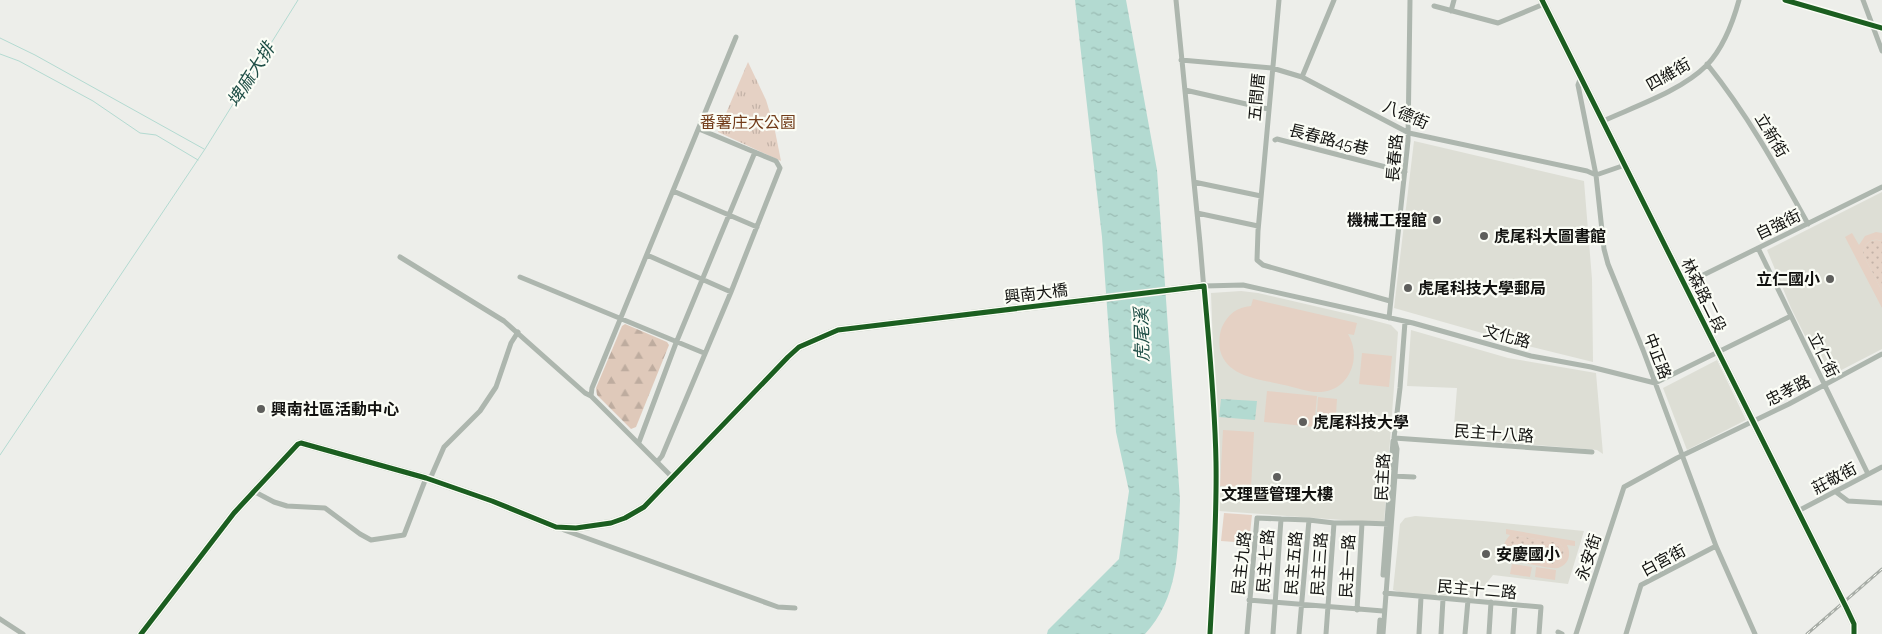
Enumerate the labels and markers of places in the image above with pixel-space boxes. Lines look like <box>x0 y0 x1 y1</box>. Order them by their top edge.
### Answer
place label: 機械工程館 <box>1347 211 1427 230</box>
marker: 機械工程館 <box>1431 214 1443 226</box>
place label: 虎尾科大圖書館 <box>1494 227 1606 246</box>
marker: 虎尾科大圖書館 <box>1478 230 1490 242</box>
place label: 立仁國小 <box>1756 270 1820 289</box>
marker: 立仁國小 <box>1824 273 1836 285</box>
place label: 虎尾科技大學郵局 <box>1418 279 1546 298</box>
marker: 虎尾科技大學郵局 <box>1402 282 1414 294</box>
place label: 興南社區活動中心 <box>271 400 399 419</box>
marker: 興南社區活動中心 <box>255 403 267 415</box>
place label: 虎尾科技大學 <box>1313 413 1409 432</box>
marker: 虎尾科技大學 <box>1297 416 1309 428</box>
marker: 文理暨管理大樓 <box>1271 471 1283 483</box>
place label: 文理暨管理大樓 <box>1221 485 1333 504</box>
place label: 安慶國小 <box>1496 545 1560 564</box>
marker: 安慶國小 <box>1480 548 1492 560</box>

